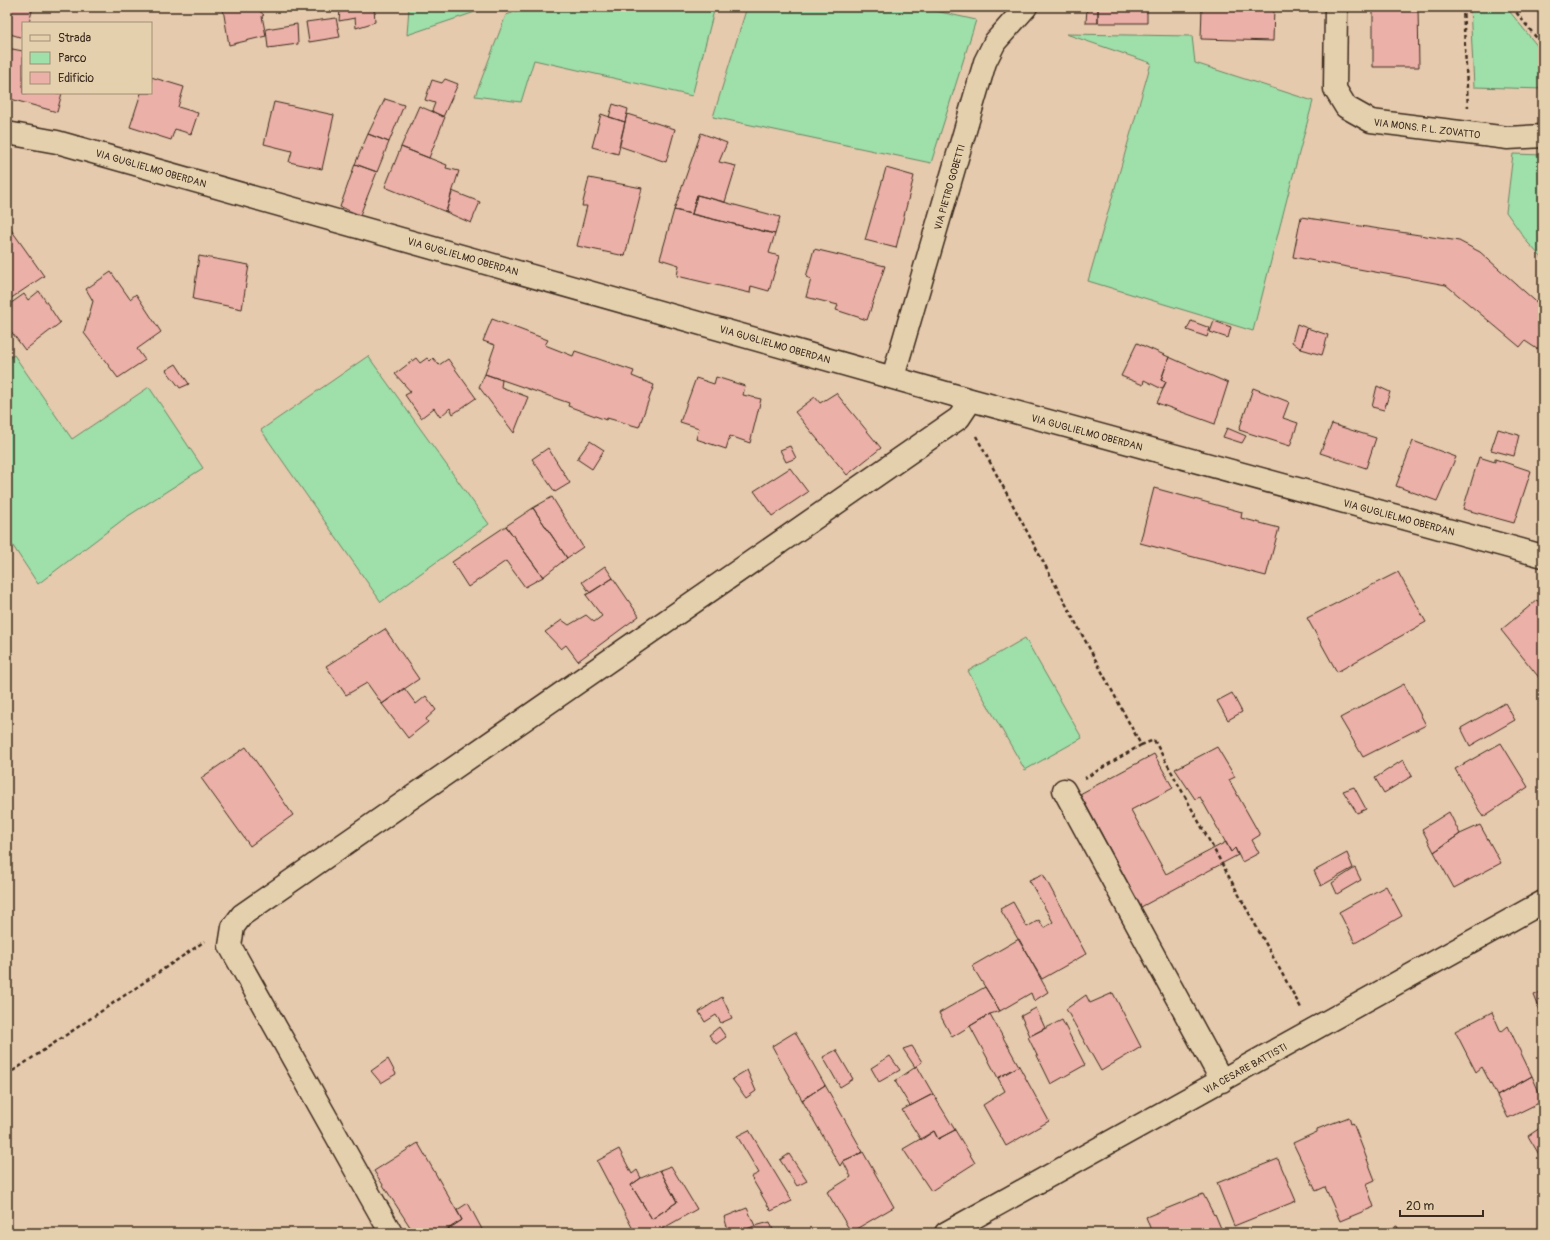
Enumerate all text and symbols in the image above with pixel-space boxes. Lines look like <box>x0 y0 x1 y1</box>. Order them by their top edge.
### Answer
legend <box>22 22 152 94</box>
text: Strada <box>58 31 92 46</box>
text: Parco <box>58 51 87 66</box>
text: Edificio <box>58 71 94 86</box>
street label: VIA MONS. P. L. ZOVATTO <box>1373 116 1481 141</box>
street label: VIA PIETRO GOBETTI <box>932 143 968 232</box>
street label: VIA GUGLIELMO OBERDAN <box>94 147 208 191</box>
street label: VIA GUGLIELMO OBERDAN <box>406 235 520 279</box>
street label: VIA GUGLIELMO OBERDAN <box>718 323 832 367</box>
street label: VIA GUGLIELMO OBERDAN <box>1030 412 1144 454</box>
street label: VIA GUGLIELMO OBERDAN <box>1342 497 1456 539</box>
street label: VIA CESARE BATTISTI <box>1202 1041 1289 1097</box>
scale bar <box>1400 1192 1483 1218</box>
text: 20 m <box>1406 1199 1435 1214</box>

